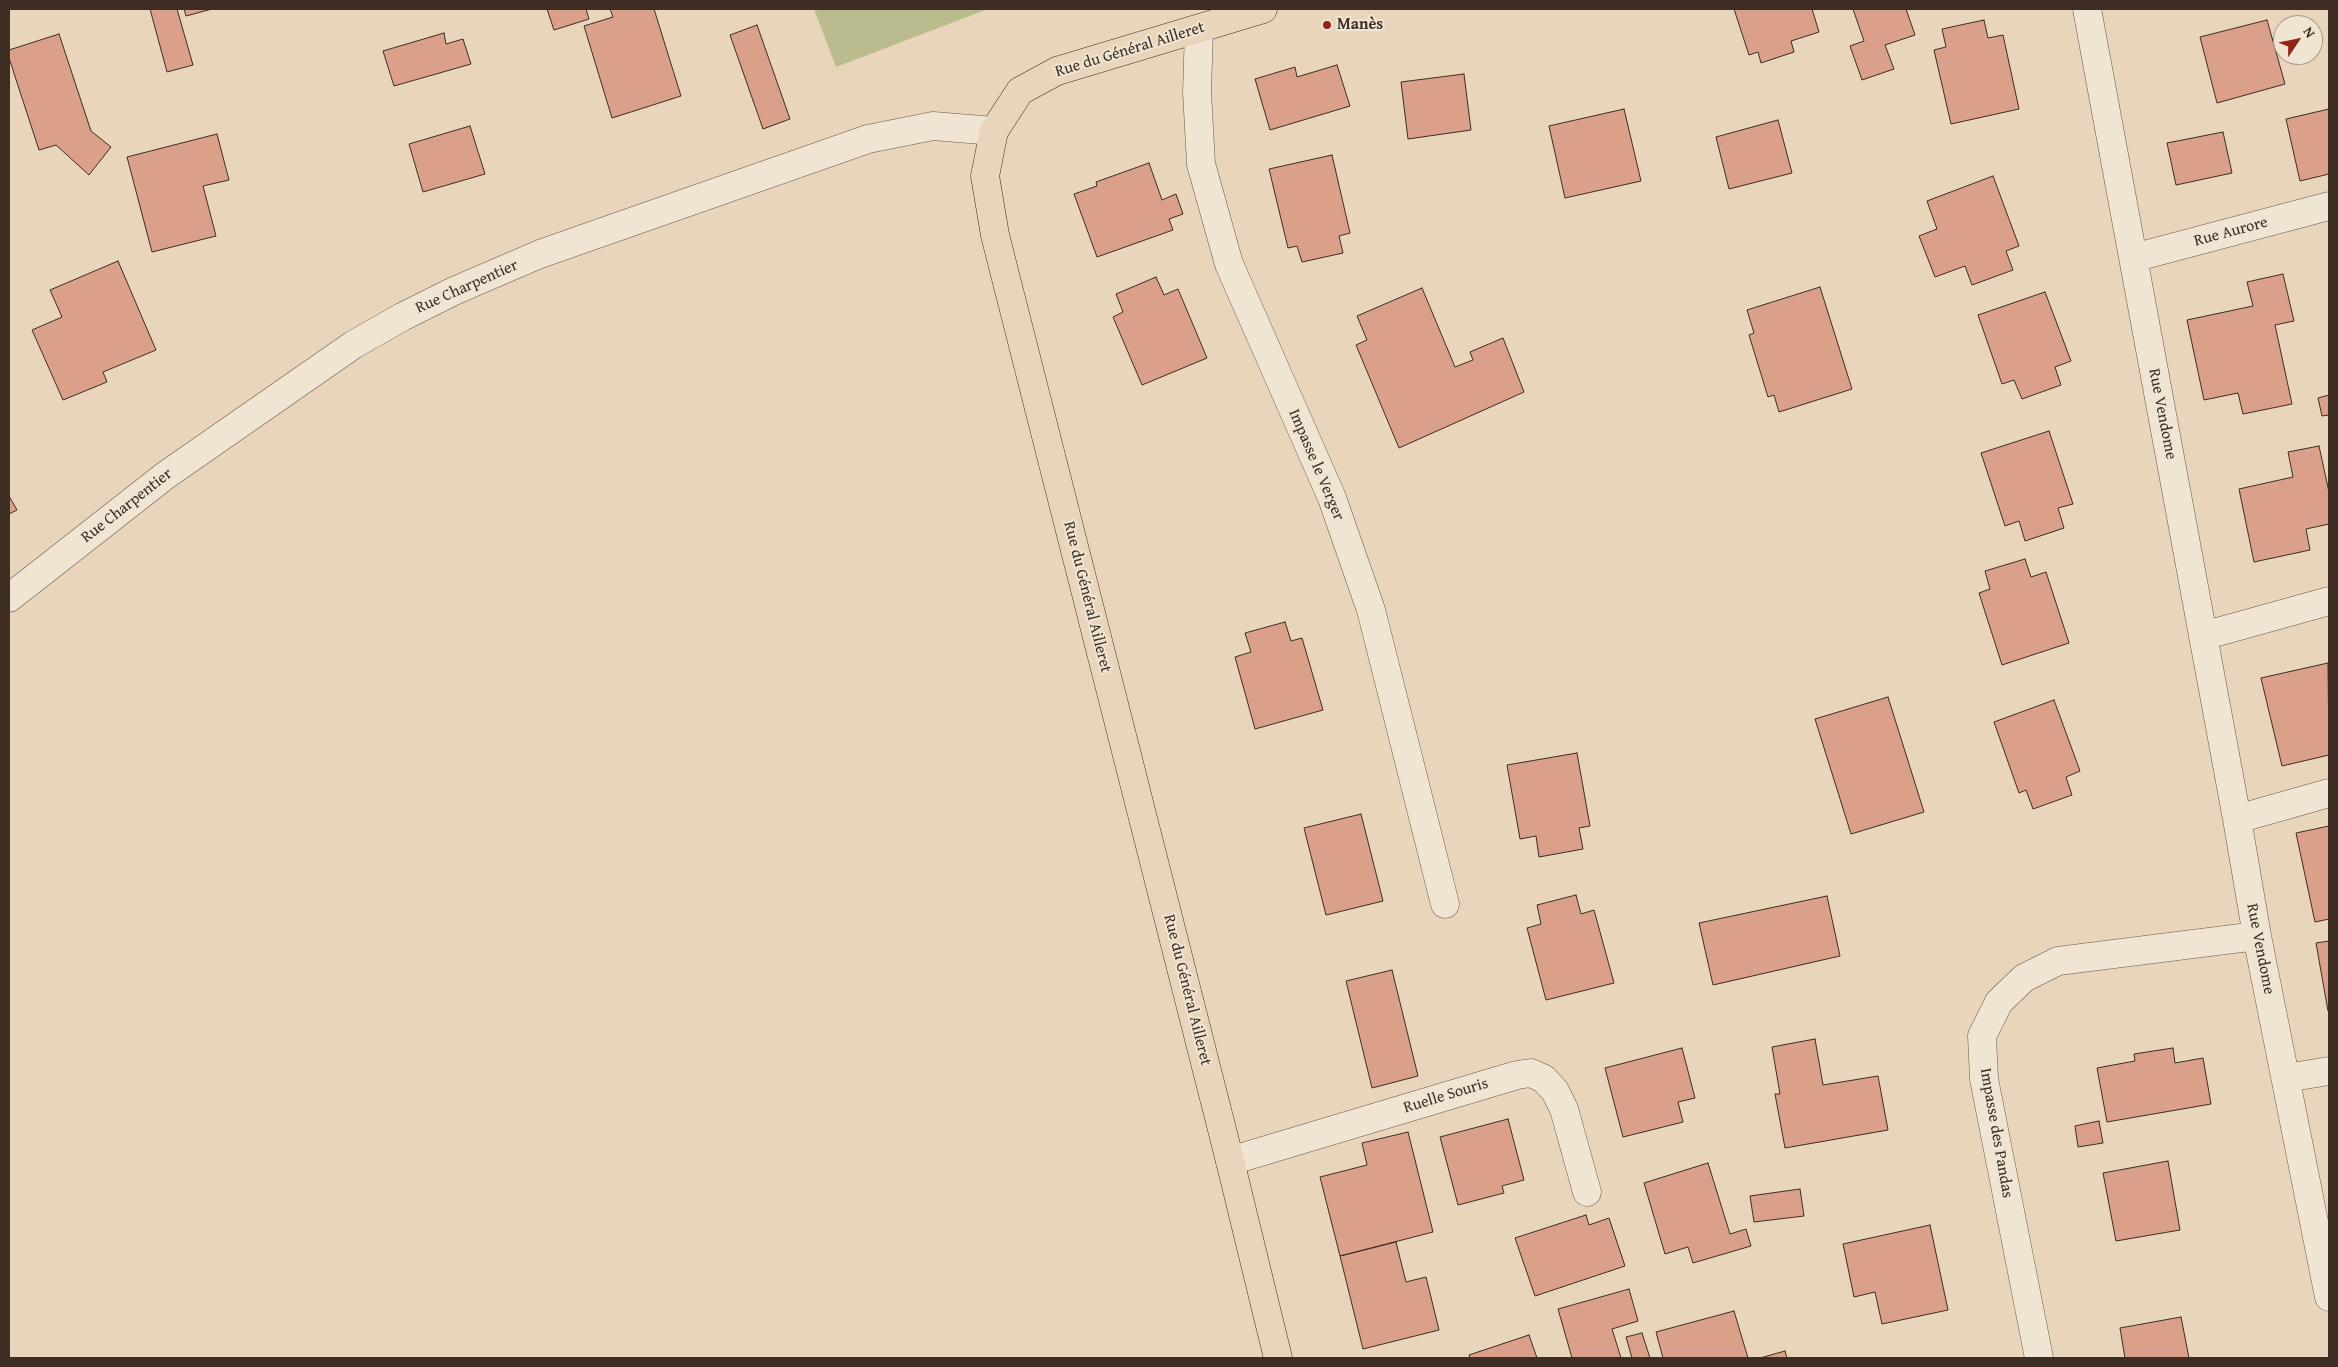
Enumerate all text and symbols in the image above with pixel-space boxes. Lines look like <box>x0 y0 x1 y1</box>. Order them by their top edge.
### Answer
place label: Manès <box>1337 15 1383 35</box>
north arrow <box>2273 15 2323 65</box>
street label: Rue du Général Ailleret <box>1053 18 1207 82</box>
marker: Manès <box>1321 19 1333 31</box>
text: N <box>2299 23 2321 42</box>
street label: Rue Aurore <box>2192 213 2270 251</box>
street label: Rue Charpentier <box>413 256 521 318</box>
street label: Rue Vendome <box>2144 367 2180 461</box>
street label: Impasse le Verger <box>1284 406 1348 524</box>
street label: Rue Charpentier <box>78 465 176 547</box>
street label: Rue du Général Ailleret <box>1059 519 1115 675</box>
street label: Rue Vendome <box>2242 902 2278 996</box>
street label: Rue du Général Ailleret <box>1159 912 1215 1068</box>
street label: Impasse des Pandas <box>1975 1067 2017 1199</box>
street label: Ruelle Souris <box>1401 1074 1491 1118</box>

